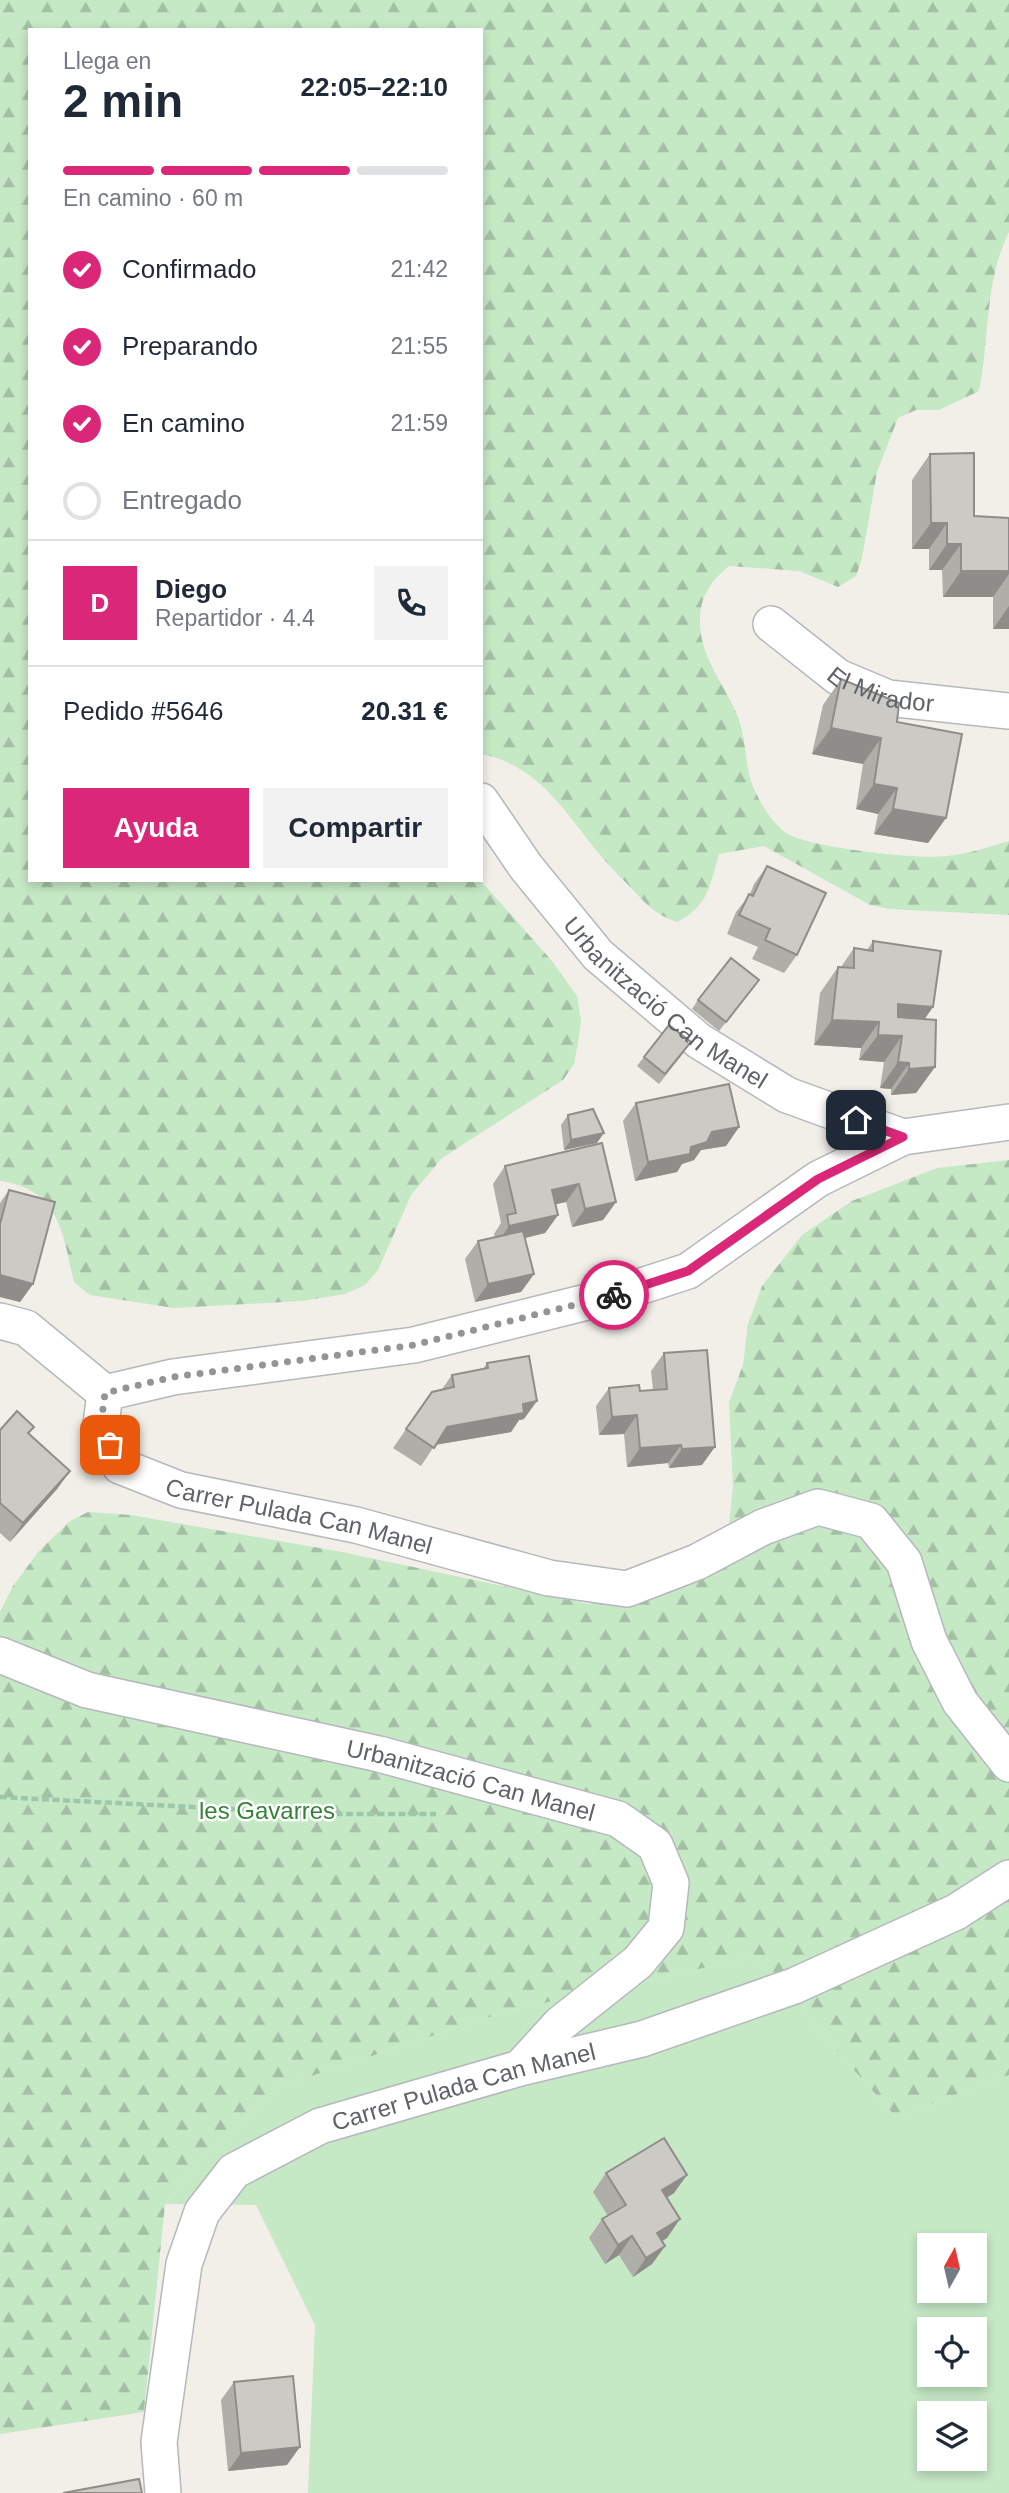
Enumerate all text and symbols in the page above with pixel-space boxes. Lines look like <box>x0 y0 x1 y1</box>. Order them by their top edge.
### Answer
text: Llega en <box>63 48 151 74</box>
text: 22:05–22:10 <box>301 72 448 102</box>
text: 2 min <box>63 75 183 127</box>
text: En camino · 60 m <box>63 185 243 211</box>
icon: check <box>63 251 101 289</box>
text: Confirmado <box>122 254 256 284</box>
text: 21:42 <box>390 256 448 282</box>
icon: check <box>63 328 101 366</box>
text: Preparando <box>122 331 258 361</box>
text: 21:55 <box>390 333 448 359</box>
icon: check <box>63 405 101 443</box>
text: En camino <box>122 408 245 438</box>
text: 21:59 <box>390 410 448 436</box>
text: Entregado <box>122 485 242 515</box>
button: phone <box>374 566 448 640</box>
text: Diego <box>155 574 227 604</box>
text: D <box>91 588 109 618</box>
text: Repartidor · 4.4 <box>155 605 315 631</box>
street label: El Mirador <box>822 661 935 716</box>
text: Pedido #5646 <box>63 696 223 726</box>
text: 20.31 € <box>361 696 448 726</box>
button: Ayuda <box>63 788 249 868</box>
button: Compartir <box>263 788 448 868</box>
street label: Urbanització Can Manel <box>559 911 772 1093</box>
pin <box>826 1090 886 1150</box>
icon: home <box>837 1101 875 1139</box>
courier <box>579 1260 649 1330</box>
icon: bike <box>595 1276 633 1314</box>
pin <box>80 1415 140 1475</box>
icon: bag <box>91 1426 129 1464</box>
street label: Carrer Pulada Can Manel <box>162 1472 435 1559</box>
street label: Urbanització Can Manel <box>344 1734 598 1826</box>
park label: les Gavarres <box>199 1797 335 1824</box>
street label: Carrer Pulada Can Manel <box>329 2037 598 2135</box>
north arrow <box>917 2233 987 2303</box>
map controls <box>917 2233 987 2471</box>
button: locate <box>917 2317 987 2387</box>
button: layers <box>917 2401 987 2471</box>

